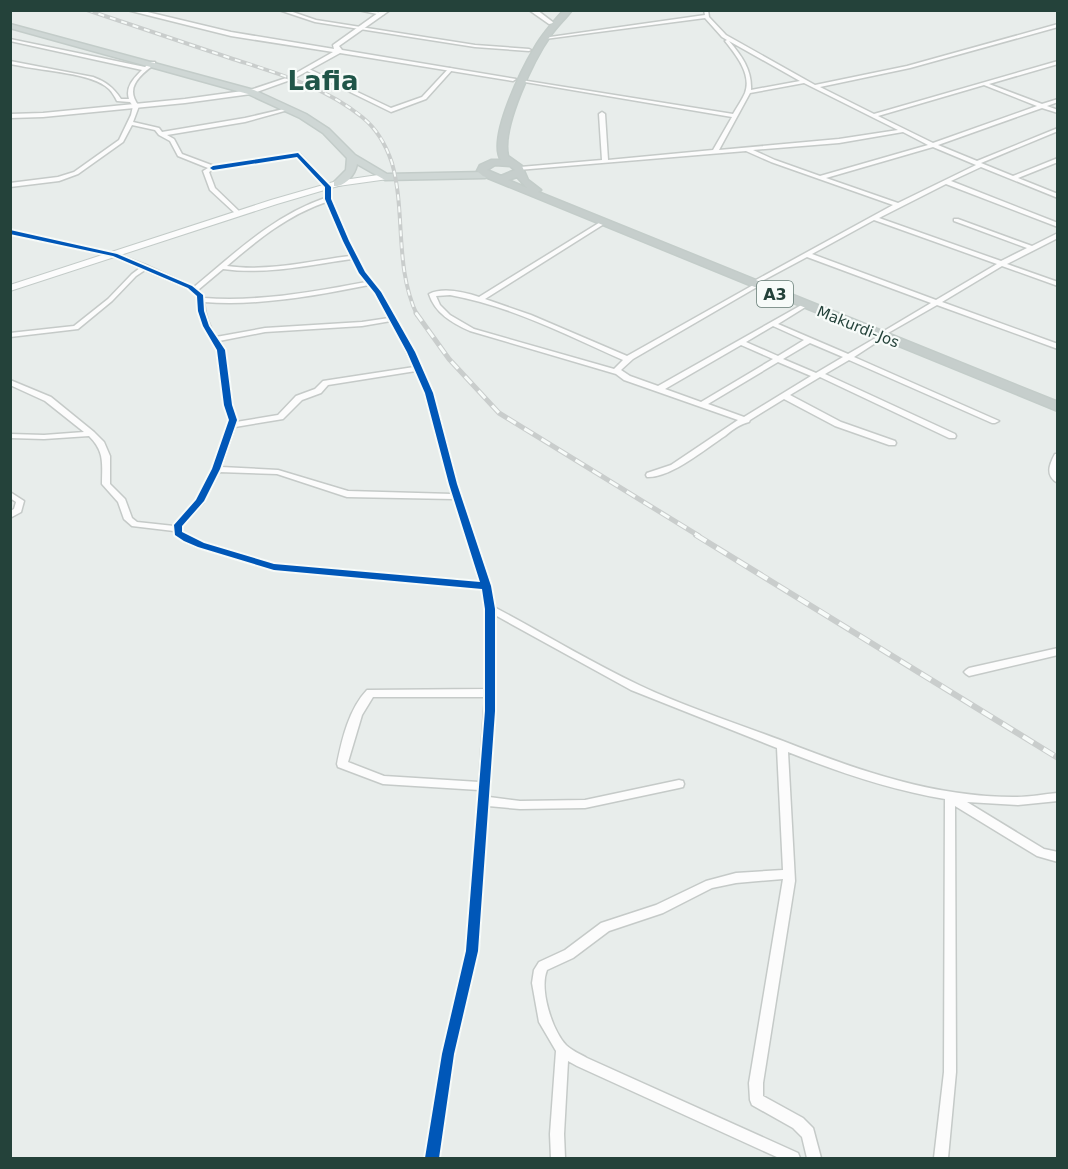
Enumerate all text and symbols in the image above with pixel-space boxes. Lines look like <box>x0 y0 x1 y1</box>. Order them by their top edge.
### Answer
district label: Lafia <box>288 66 358 96</box>
road number: A3 <box>757 281 793 307</box>
street label: Makurdi-Jos <box>814 302 902 352</box>

